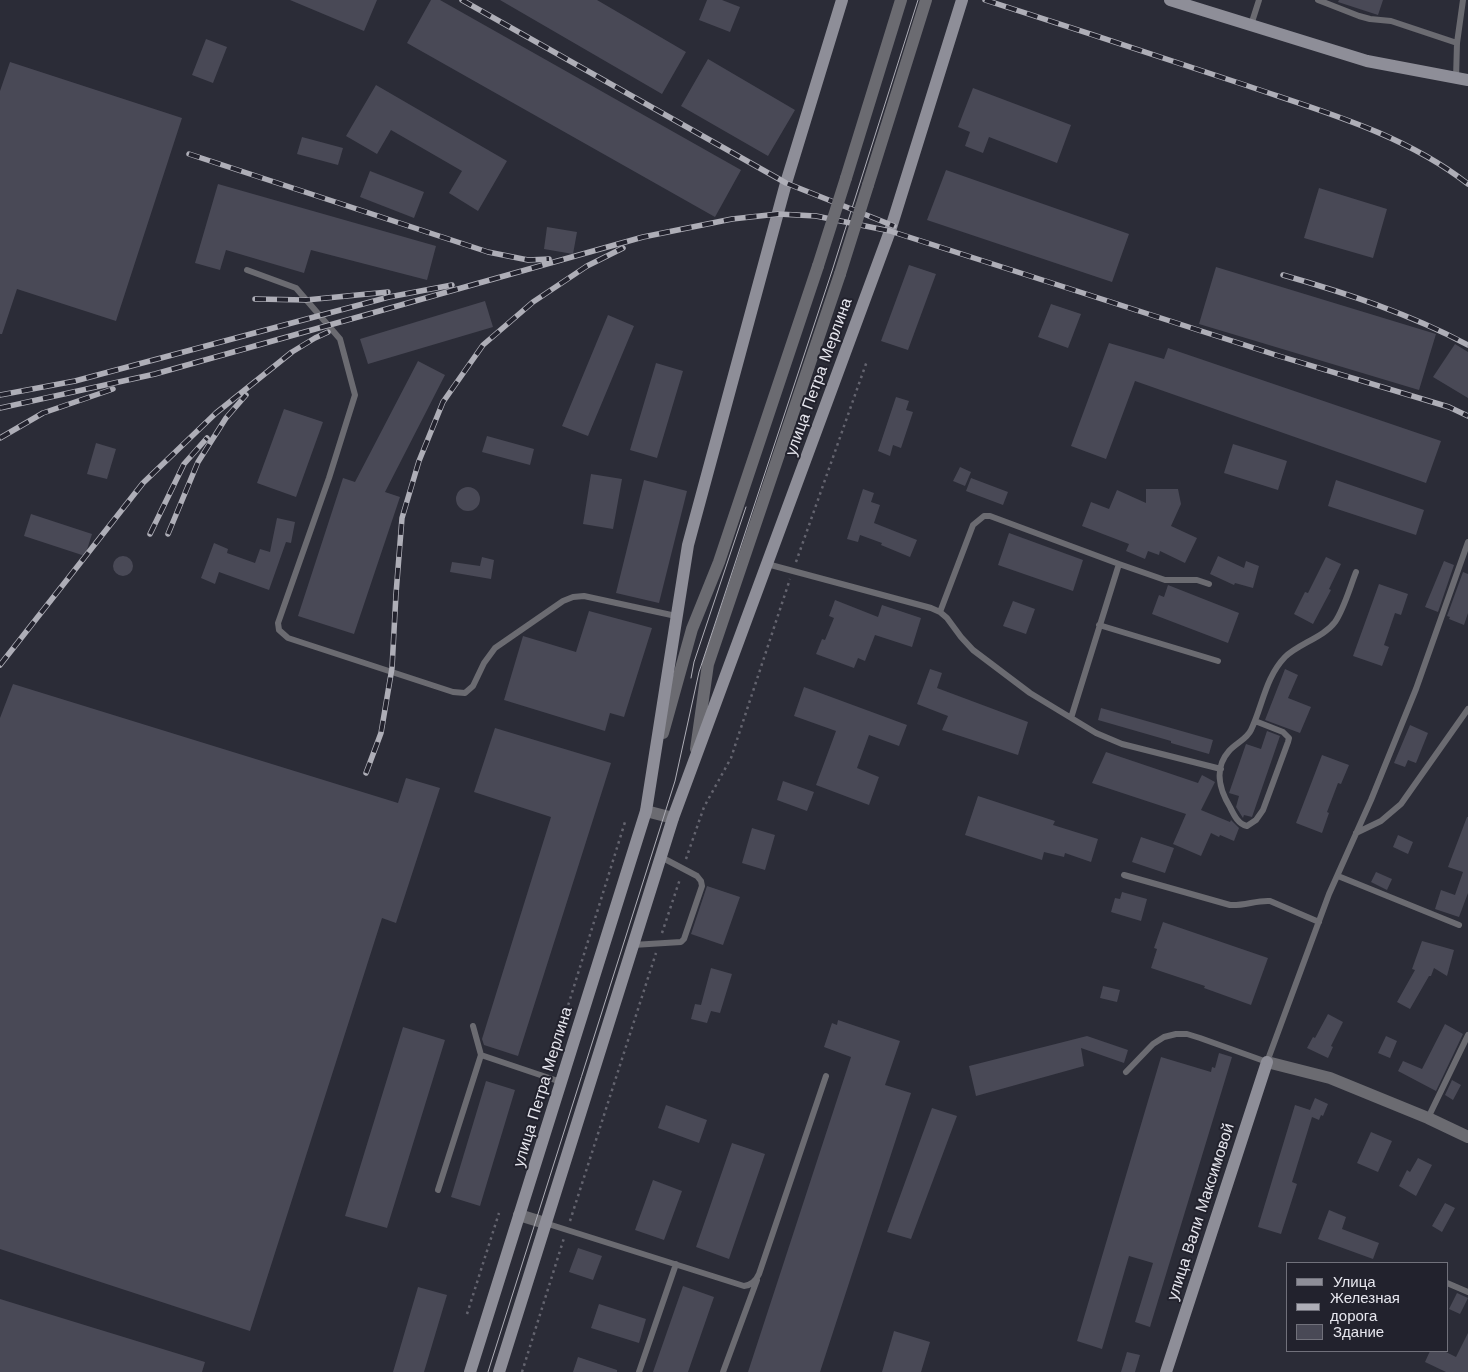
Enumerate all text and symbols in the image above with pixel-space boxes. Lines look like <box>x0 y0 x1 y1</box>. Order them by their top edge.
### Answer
street label: улица Петра Мерлина <box>781 295 857 459</box>
street label: улица Петра Мерлина <box>509 1005 577 1169</box>
street label: улица Вали Максимовой <box>1163 1121 1239 1303</box>
legend <box>1286 1262 1448 1352</box>
text: Улица <box>1333 1273 1376 1291</box>
text: Железная дорога <box>1330 1289 1400 1325</box>
text: Здание <box>1333 1323 1384 1341</box>

